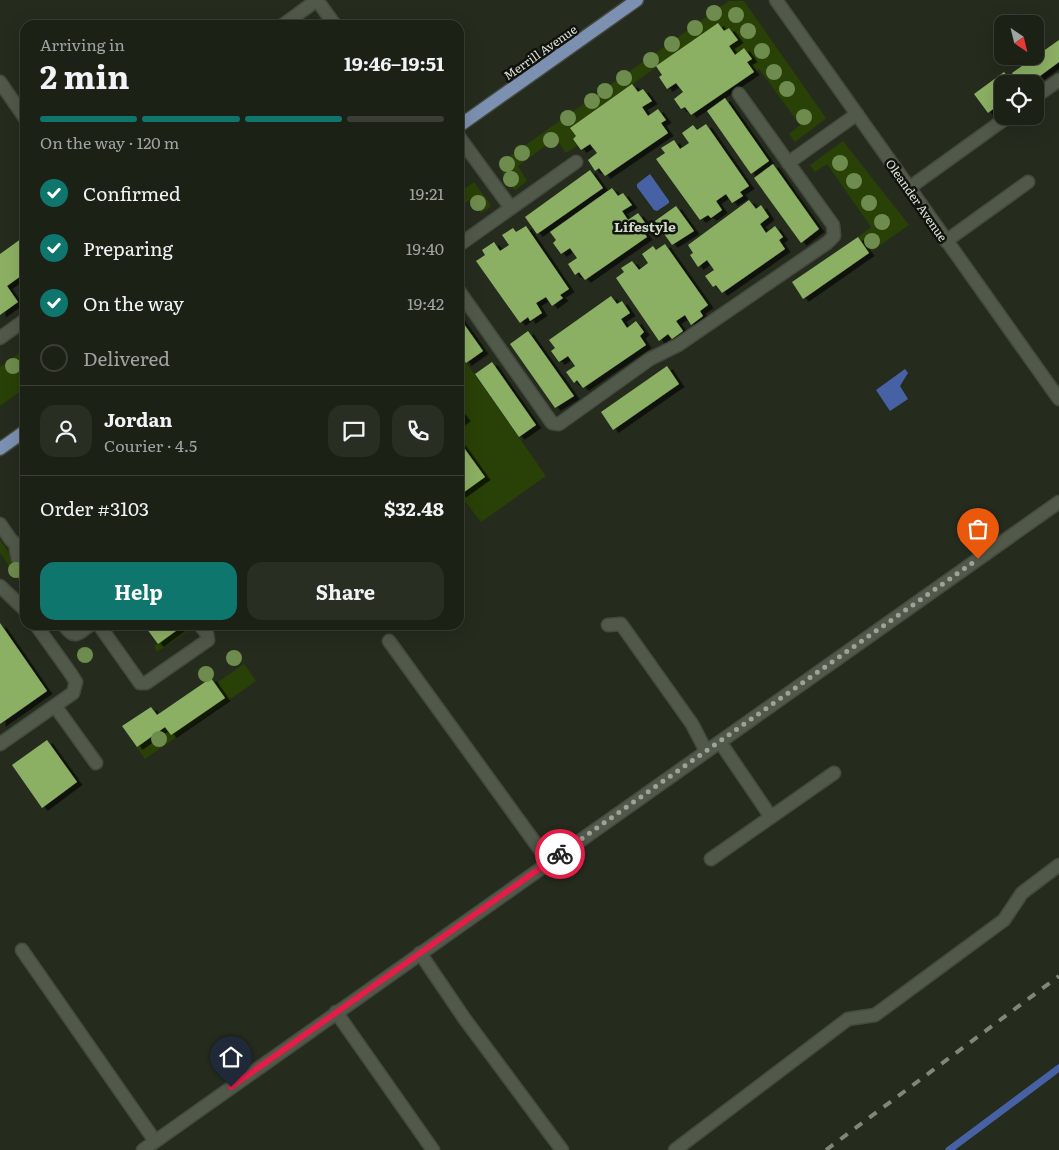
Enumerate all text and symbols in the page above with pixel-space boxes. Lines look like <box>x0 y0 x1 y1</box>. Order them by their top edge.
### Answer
north arrow <box>994 15 1044 65</box>
map controls <box>994 15 1044 125</box>
street label: Merrill Avenue <box>500 20 580 84</box>
text: Arriving in <box>40 32 125 56</box>
text: 19:46–19:51 <box>344 49 444 77</box>
text: 2 min <box>40 51 129 99</box>
button: locate <box>994 75 1044 125</box>
text: On the way · 120 m <box>40 130 179 154</box>
street label: Oleander Avenue <box>882 155 952 245</box>
icon: check <box>40 179 68 207</box>
text: Confirmed <box>83 179 181 207</box>
text: 19:21 <box>409 181 444 205</box>
district label: Lifestyle <box>614 216 676 236</box>
icon: check <box>40 234 68 262</box>
text: Preparing <box>83 234 173 262</box>
text: 19:40 <box>406 236 444 260</box>
icon: check <box>40 289 68 317</box>
text: On the way <box>83 289 184 317</box>
text: 19:42 <box>407 291 444 315</box>
text: Delivered <box>83 344 170 372</box>
button: person <box>40 405 92 457</box>
text: Jordan <box>104 405 173 433</box>
button: chat <box>328 405 380 457</box>
button: phone <box>392 405 444 457</box>
text: Courier · 4.5 <box>104 433 197 457</box>
text: Order #3103 <box>40 494 149 522</box>
text: $32.48 <box>384 494 444 522</box>
pin <box>957 508 999 559</box>
icon: bag <box>964 515 992 543</box>
button: Help <box>40 562 237 620</box>
button: Share <box>247 562 444 620</box>
courier <box>535 829 585 879</box>
icon: bike <box>546 840 574 868</box>
pin <box>210 1036 252 1087</box>
icon: home <box>217 1043 245 1071</box>

